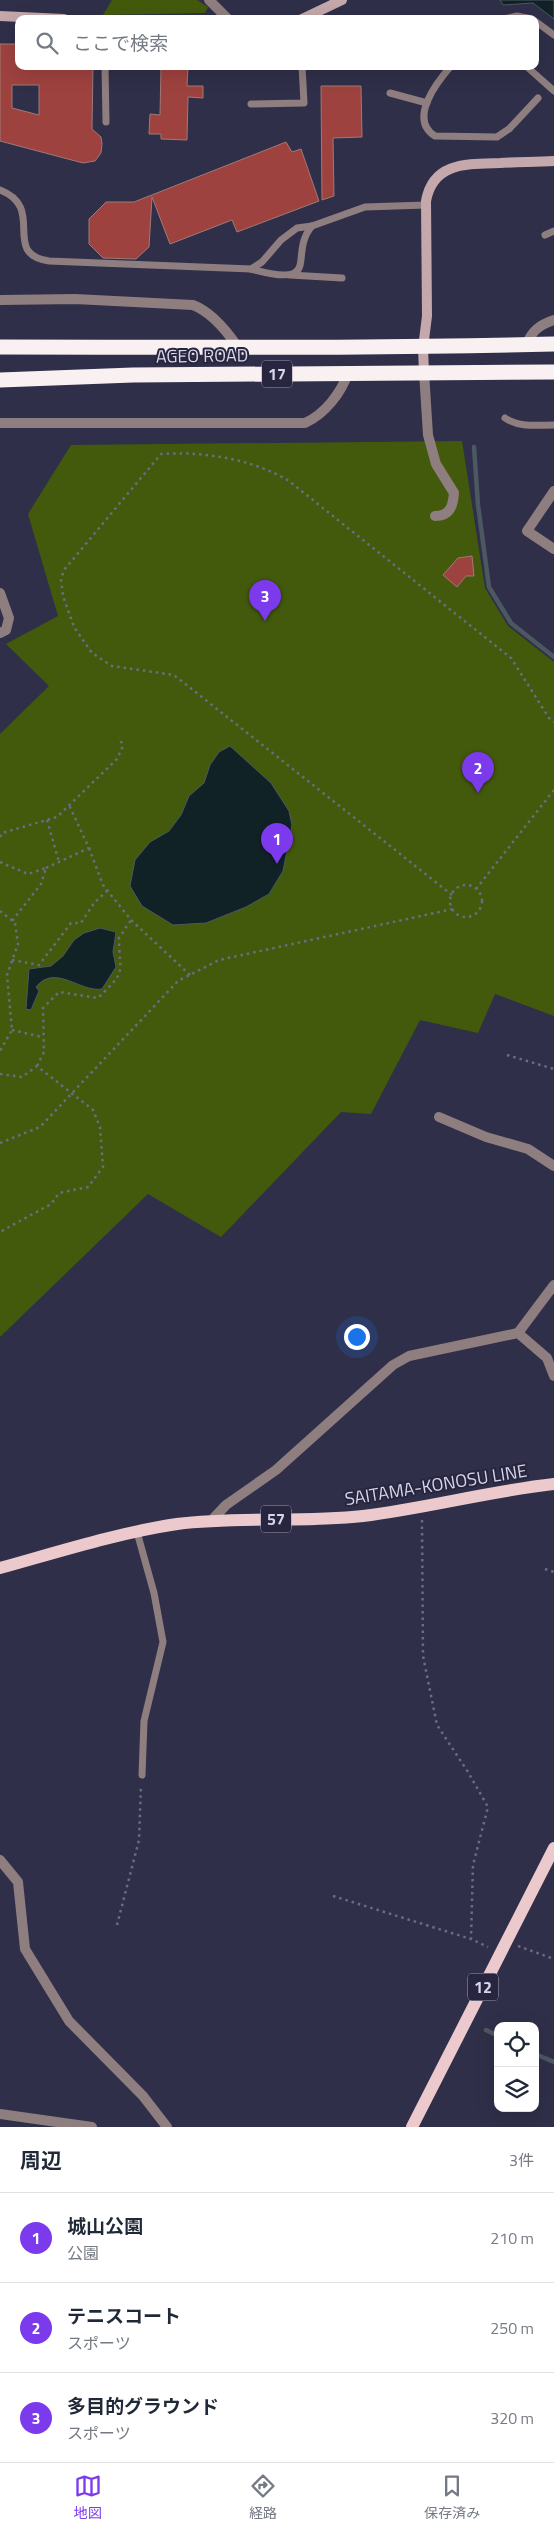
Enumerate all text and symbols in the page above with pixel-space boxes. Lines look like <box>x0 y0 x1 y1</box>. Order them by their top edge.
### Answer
search box <box>15 15 539 70</box>
text: ここで検索 <box>73 28 168 57</box>
icon: search <box>33 29 61 57</box>
street label: AGEO ROAD <box>156 341 248 370</box>
road number: 17 <box>262 360 292 388</box>
pin: 3 <box>249 580 281 621</box>
pin: 2 <box>462 752 494 793</box>
pin: 1 <box>261 823 293 864</box>
your location <box>344 1324 370 1350</box>
street label: SAITAMA-KONOSU LINE <box>343 1457 529 1512</box>
road number: 57 <box>261 1506 291 1532</box>
road number: 12 <box>468 1974 498 2000</box>
map controls <box>494 2022 539 2112</box>
button: locate <box>494 2022 539 2067</box>
button: layers <box>494 2067 539 2112</box>
text: 周辺 <box>20 2144 62 2176</box>
text: 3件 <box>509 2148 534 2172</box>
text: 城山公園 <box>67 2211 143 2240</box>
text: 1 <box>32 2226 40 2250</box>
text: 210 m <box>490 2226 534 2250</box>
text: 公園 <box>67 2241 99 2265</box>
text: テニスコート <box>67 2301 181 2330</box>
text: 2 <box>32 2316 40 2340</box>
text: 250 m <box>490 2316 534 2340</box>
text: スポーツ <box>67 2331 131 2355</box>
text: 多目的グラウンド <box>67 2391 219 2420</box>
text: 3 <box>32 2406 40 2430</box>
text: 320 m <box>490 2406 534 2430</box>
text: スポーツ <box>67 2421 131 2445</box>
tab: 地図 <box>74 2472 102 2523</box>
tab: 経路 <box>249 2472 277 2523</box>
tab: 保存済み <box>424 2472 480 2523</box>

